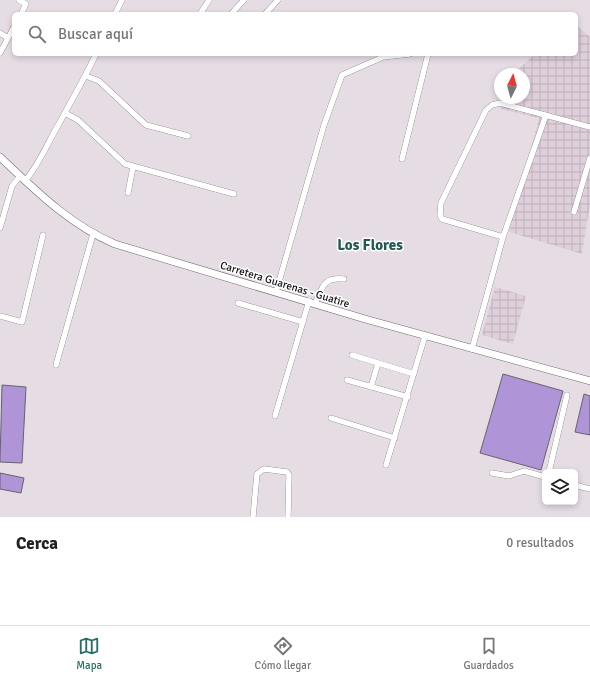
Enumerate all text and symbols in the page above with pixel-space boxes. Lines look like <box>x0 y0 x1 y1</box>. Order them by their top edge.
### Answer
search box <box>12 12 578 56</box>
icon: search <box>26 23 48 45</box>
text: Buscar aquí <box>58 25 133 43</box>
north arrow <box>494 68 530 104</box>
district label: Los Flores <box>337 236 403 254</box>
street label: Carretera Guarenas - Guatire <box>219 259 351 310</box>
map controls <box>542 469 578 505</box>
button: layers <box>542 469 578 505</box>
text: Cerca <box>16 533 58 554</box>
text: 0 resultados <box>506 535 574 551</box>
tab: Mapa <box>76 635 102 672</box>
tab: Cómo llegar <box>255 635 311 672</box>
tab: Guardados <box>463 635 514 672</box>

